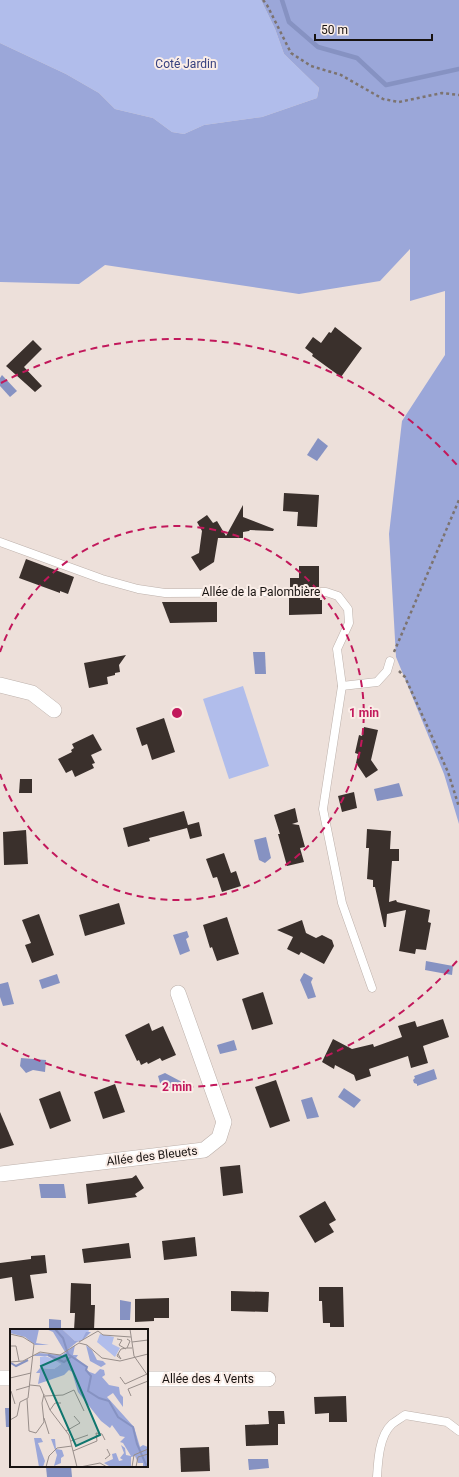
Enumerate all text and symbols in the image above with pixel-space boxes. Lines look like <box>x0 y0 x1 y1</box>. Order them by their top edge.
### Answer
scale bar <box>315 16 432 42</box>
text: 50 m <box>321 23 348 37</box>
park label: Coté Jardin <box>155 57 217 71</box>
street label: Allée de la Palombière <box>202 585 320 599</box>
centre of rings <box>170 706 184 720</box>
text: 1 min <box>349 706 379 720</box>
text: 2 min <box>162 1080 192 1094</box>
street label: Allée des Bleuets <box>106 1143 198 1169</box>
inset map <box>10 1329 148 1467</box>
street label: Allée des 4 Vents <box>162 1372 254 1386</box>

